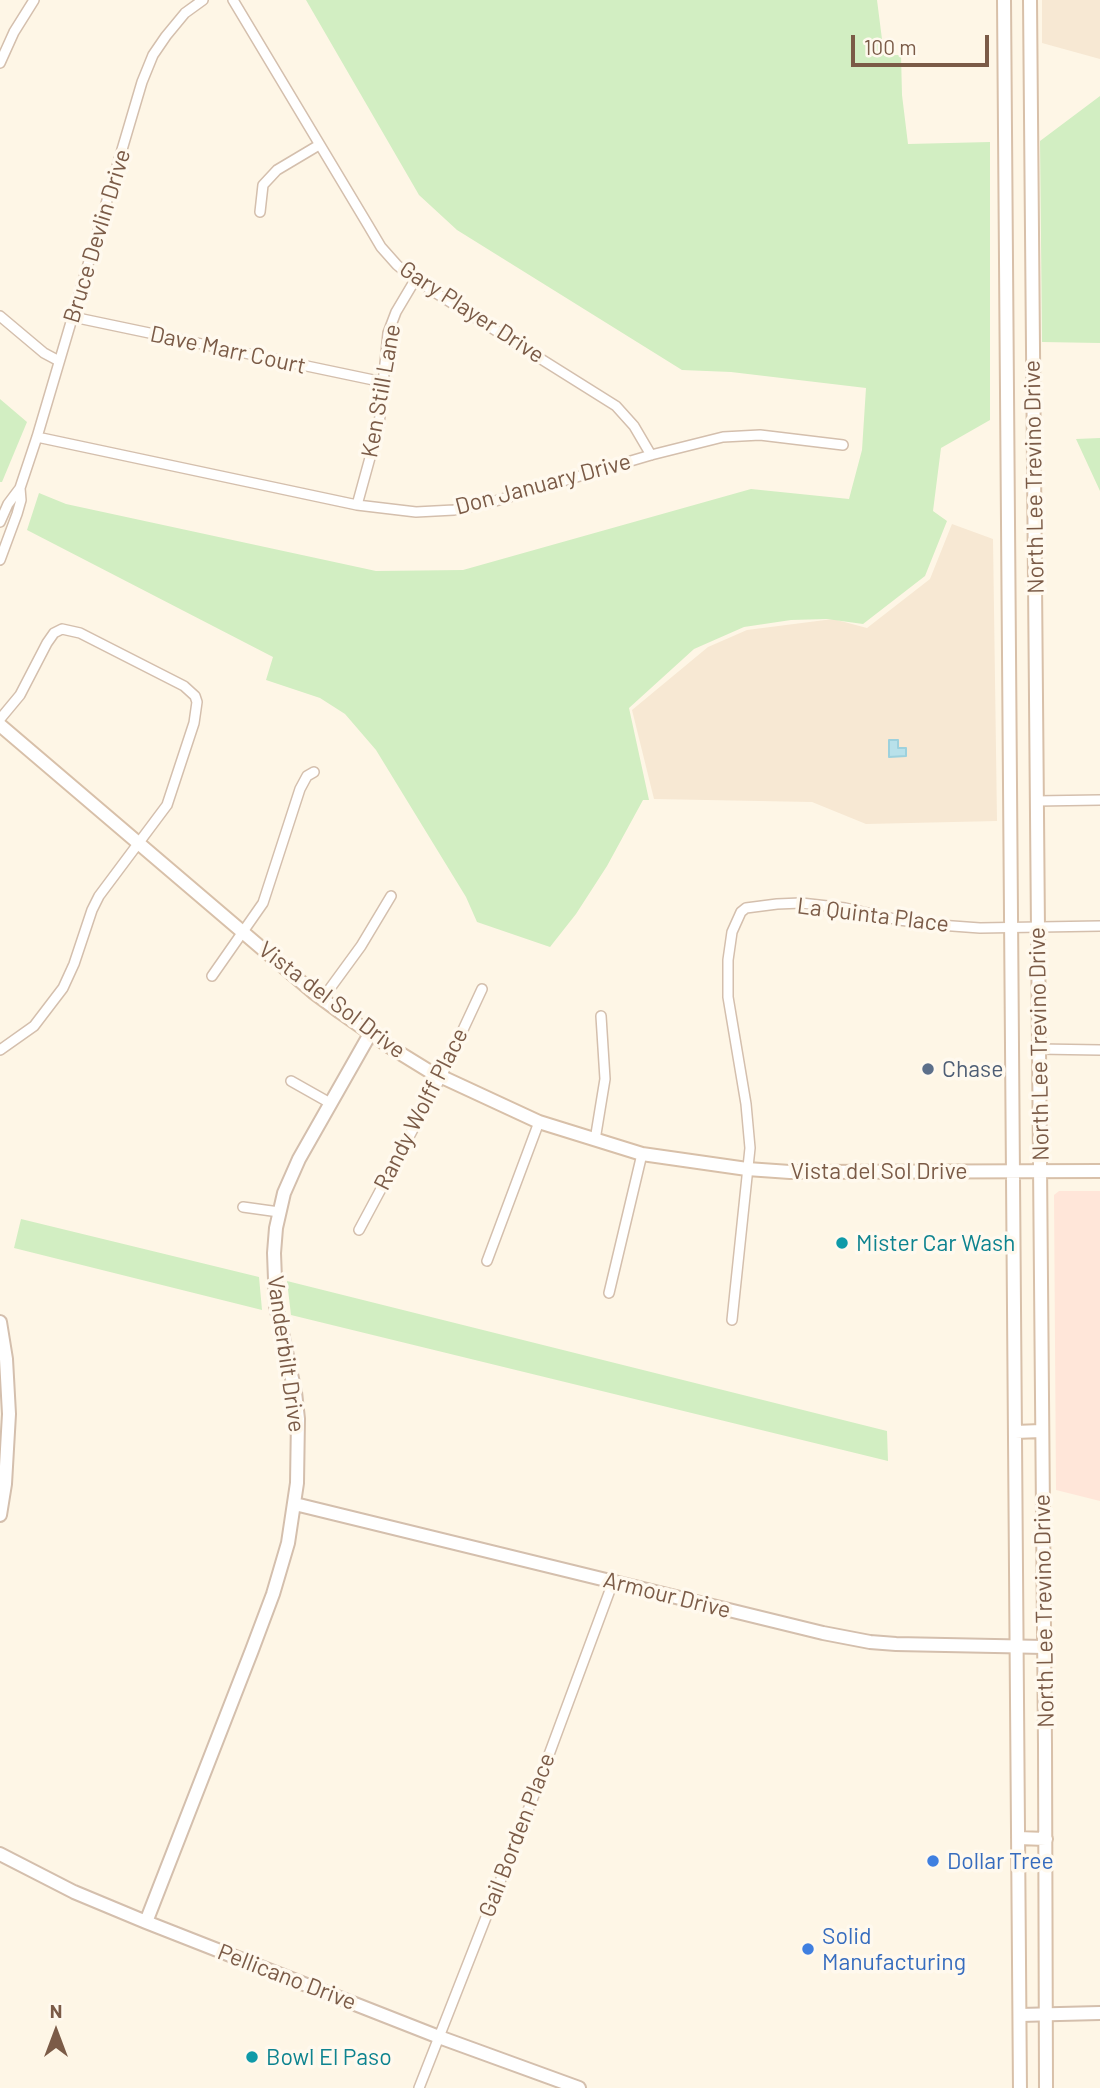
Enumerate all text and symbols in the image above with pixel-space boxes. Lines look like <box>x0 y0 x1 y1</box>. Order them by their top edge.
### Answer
scale bar <box>855 21 993 65</box>
text: 100 m <box>864 34 917 59</box>
street label: Bruce Devlin Drive <box>57 146 137 326</box>
street label: Gary Player Drive <box>394 255 550 369</box>
street label: Dave Marr Court <box>148 320 308 380</box>
street label: Ken Still Lane <box>356 322 406 460</box>
street label: North Lee Trevino Drive <box>1018 360 1050 594</box>
street label: Don January Drive <box>452 447 634 521</box>
street label: La Quinta Place <box>795 892 951 938</box>
street label: North Lee Trevino Drive <box>1023 927 1055 1161</box>
street label: Vista del Sol Drive <box>253 936 411 1064</box>
street label: Randy Wolff Place <box>368 1023 474 1195</box>
place label: Chase <box>942 1055 1003 1083</box>
marker: Chase <box>920 1061 936 1077</box>
street label: Vista del Sol Drive <box>791 1157 967 1185</box>
place label: Mister Car Wash <box>856 1229 1015 1257</box>
marker: Mister Car Wash <box>834 1235 850 1251</box>
street label: Vanderbilt Drive <box>261 1274 311 1434</box>
street label: North Lee Trevino Drive <box>1028 1494 1060 1728</box>
street label: Armour Drive <box>600 1566 734 1624</box>
street label: Gail Borden Place <box>473 1749 561 1921</box>
place label: Dollar Tree <box>947 1847 1054 1875</box>
marker: Dollar Tree <box>925 1853 941 1869</box>
place label: Solid Manufacturing <box>822 1922 966 1976</box>
street label: Pellicano Drive <box>214 1938 360 2016</box>
marker: Solid Manufacturing <box>800 1941 816 1957</box>
north arrow <box>21 1997 91 2067</box>
text: N <box>50 1999 62 2022</box>
place label: Bowl El Paso <box>266 2043 392 2071</box>
marker: Bowl El Paso <box>244 2049 260 2065</box>

